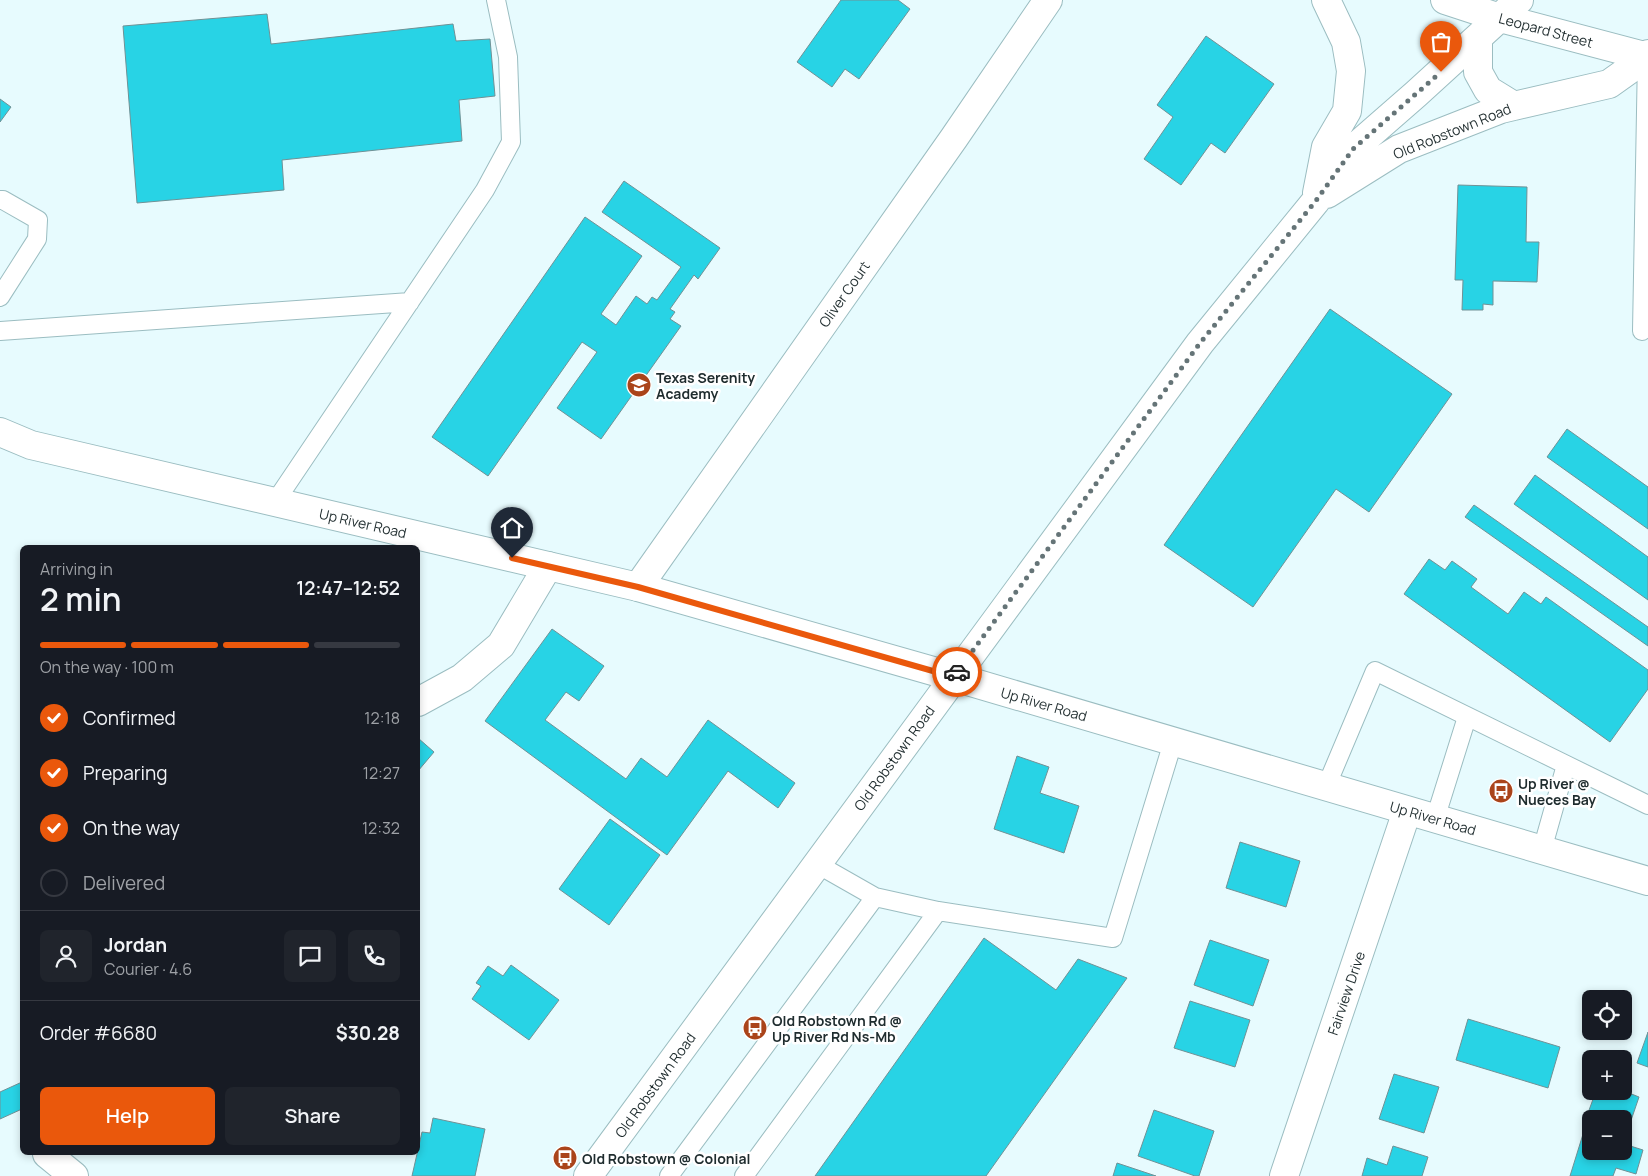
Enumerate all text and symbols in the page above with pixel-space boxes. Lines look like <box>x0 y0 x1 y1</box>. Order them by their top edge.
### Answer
street label: Leopard Street <box>1497 8 1596 52</box>
pin <box>1420 21 1462 72</box>
icon: bag <box>1427 28 1455 56</box>
street label: Old Robstown Road <box>1390 99 1514 163</box>
street label: Oliver Court <box>814 257 874 331</box>
place label: Texas Serenity Academy <box>656 368 755 403</box>
school or university icon: Texas Serenity Academy <box>626 372 652 398</box>
street label: Up River Road <box>317 504 409 542</box>
pin <box>491 507 533 558</box>
icon: home <box>498 514 526 542</box>
text: Arriving in <box>40 558 113 580</box>
text: 12:47–12:52 <box>296 575 400 601</box>
text: 2 min <box>40 577 122 621</box>
courier <box>932 647 982 697</box>
text: On the way · 100 m <box>40 656 174 678</box>
icon: car <box>943 658 971 686</box>
street label: Up River Road <box>999 683 1089 725</box>
street label: Old Robstown Road <box>849 702 939 814</box>
icon: check <box>40 704 68 732</box>
text: Confirmed <box>83 705 176 731</box>
text: 12:18 <box>364 707 400 729</box>
icon: check <box>40 759 68 787</box>
text: Preparing <box>83 760 168 786</box>
text: 12:27 <box>363 762 400 784</box>
place label: Up River @ Nueces Bay <box>1518 774 1596 809</box>
bus stop icon: Up River @ Nueces Bay <box>1488 778 1514 804</box>
street label: Up River Road <box>1388 797 1478 839</box>
icon: check <box>40 814 68 842</box>
text: On the way <box>83 815 180 841</box>
text: 12:32 <box>362 817 400 839</box>
text: Delivered <box>83 870 165 896</box>
button: person <box>40 930 92 982</box>
button: chat <box>284 930 336 982</box>
button: phone <box>348 930 400 982</box>
text: Jordan <box>104 932 167 958</box>
street label: Fairview Drive <box>1323 949 1369 1037</box>
text: Courier · 4.6 <box>104 958 192 980</box>
map controls <box>1582 990 1632 1160</box>
button: locate <box>1582 990 1632 1040</box>
place label: Old Robstown Rd @ Up River Rd Ns-Mb <box>772 1011 902 1046</box>
bus stop icon: Old Robstown Rd @ Up River Rd Ns-Mb <box>742 1015 768 1041</box>
text: Order #6680 <box>40 1020 157 1046</box>
text: $30.28 <box>336 1020 400 1046</box>
street label: Old Robstown Road <box>610 1029 700 1141</box>
button: + <box>1582 1050 1632 1100</box>
button: Help <box>40 1087 215 1145</box>
button: Share <box>225 1087 400 1145</box>
button: − <box>1582 1110 1632 1160</box>
bus stop icon: Old Robstown @ Colonial <box>552 1145 578 1171</box>
place label: Old Robstown @ Colonial <box>582 1149 750 1168</box>

